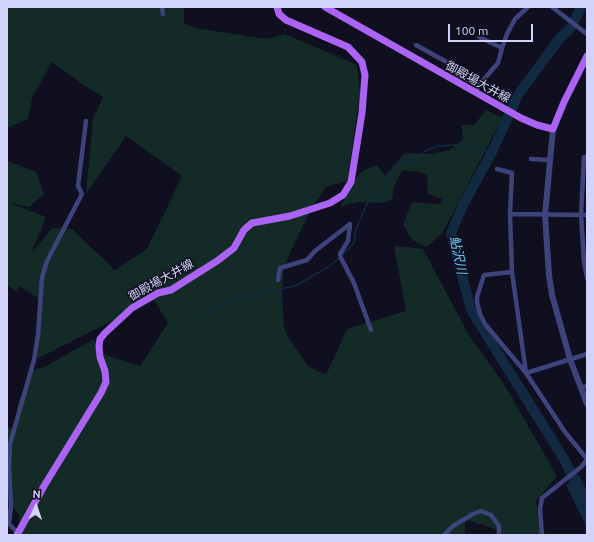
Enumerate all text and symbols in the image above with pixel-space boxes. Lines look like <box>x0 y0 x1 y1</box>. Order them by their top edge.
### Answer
scale bar <box>450 16 535 42</box>
text: 100 m <box>455 24 488 37</box>
street label: 御殿場大井線 <box>443 58 513 106</box>
water label: 鮎沢川 <box>446 234 470 276</box>
street label: 御殿場大井線 <box>126 256 196 304</box>
north arrow <box>16 486 56 526</box>
text: N <box>32 488 41 500</box>

